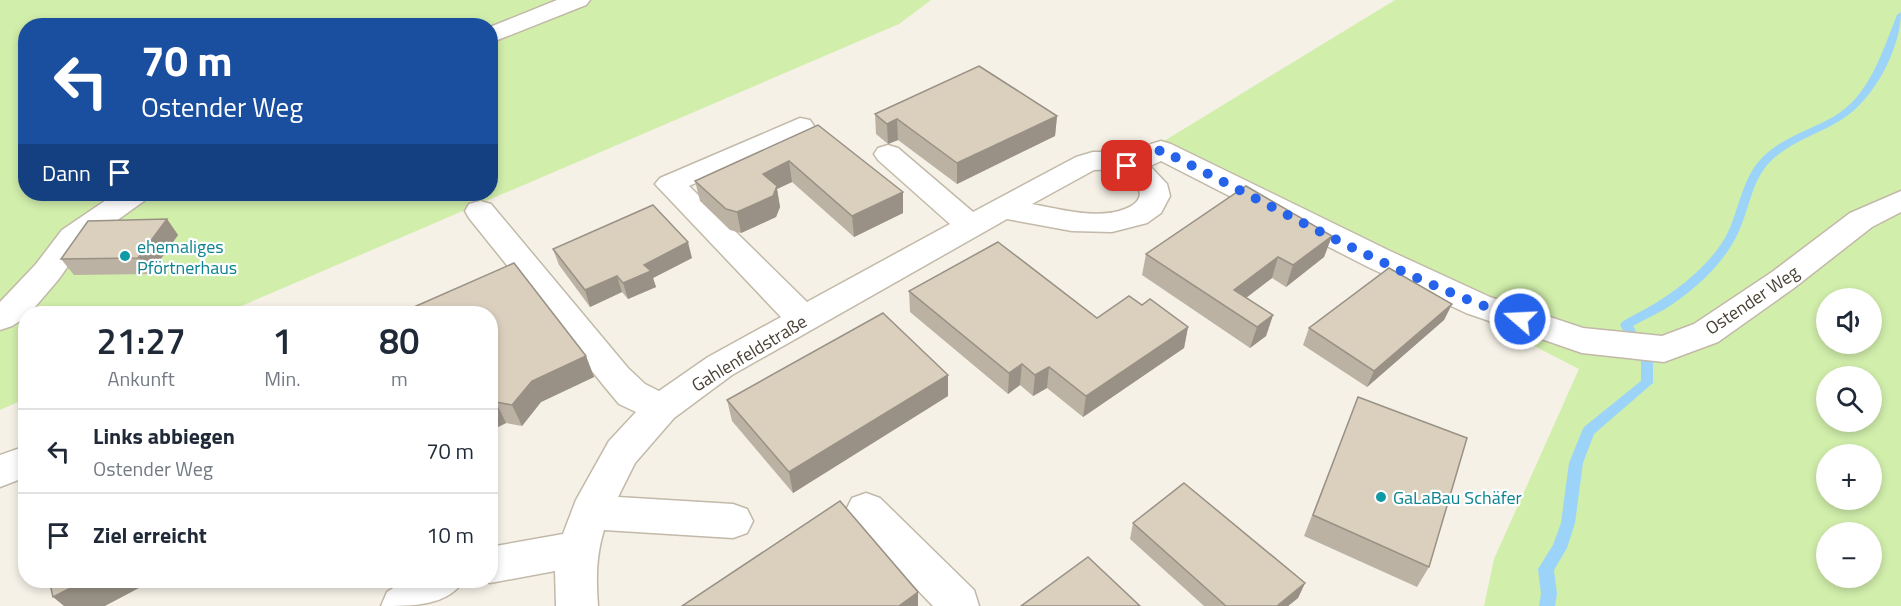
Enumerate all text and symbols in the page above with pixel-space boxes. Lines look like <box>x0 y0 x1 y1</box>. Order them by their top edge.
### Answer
text: 70 m <box>141 28 233 92</box>
icon: left <box>42 42 120 120</box>
text: Ostender Weg <box>141 86 303 127</box>
pin <box>1101 140 1152 191</box>
icon: arrive <box>1110 149 1143 182</box>
text: Dann <box>42 156 91 190</box>
icon: arrive <box>103 156 136 189</box>
place label: ehemaliges Pförtnerhaus <box>137 233 237 281</box>
marker: ehemaliges Pförtnerhaus <box>118 249 132 263</box>
street label: Ostender Weg <box>1700 259 1804 341</box>
position arrow <box>1488 287 1552 351</box>
map controls <box>1816 288 1882 588</box>
button: sound <box>1816 288 1882 354</box>
street label: Gahlenfeldstraße <box>686 308 812 398</box>
text: 21:27 <box>97 313 186 368</box>
text: 1 <box>272 313 293 368</box>
text: 80 <box>379 313 419 368</box>
text: Ankunft <box>108 363 175 394</box>
text: Min. <box>264 363 301 394</box>
text: m <box>391 363 408 394</box>
button: search <box>1816 366 1882 432</box>
text: Links abbiegen <box>93 419 235 453</box>
text: 70 m <box>426 434 474 468</box>
icon: left <box>42 435 75 468</box>
button: + <box>1816 444 1882 510</box>
text: Ostender Weg <box>93 453 213 484</box>
place label: GaLaBau Schäfer <box>1393 484 1522 511</box>
marker: GaLaBau Schäfer <box>1374 490 1388 504</box>
text: Ziel erreicht <box>93 518 207 552</box>
text: 10 m <box>426 518 474 552</box>
icon: arrive <box>42 519 75 552</box>
button: − <box>1816 522 1882 588</box>

